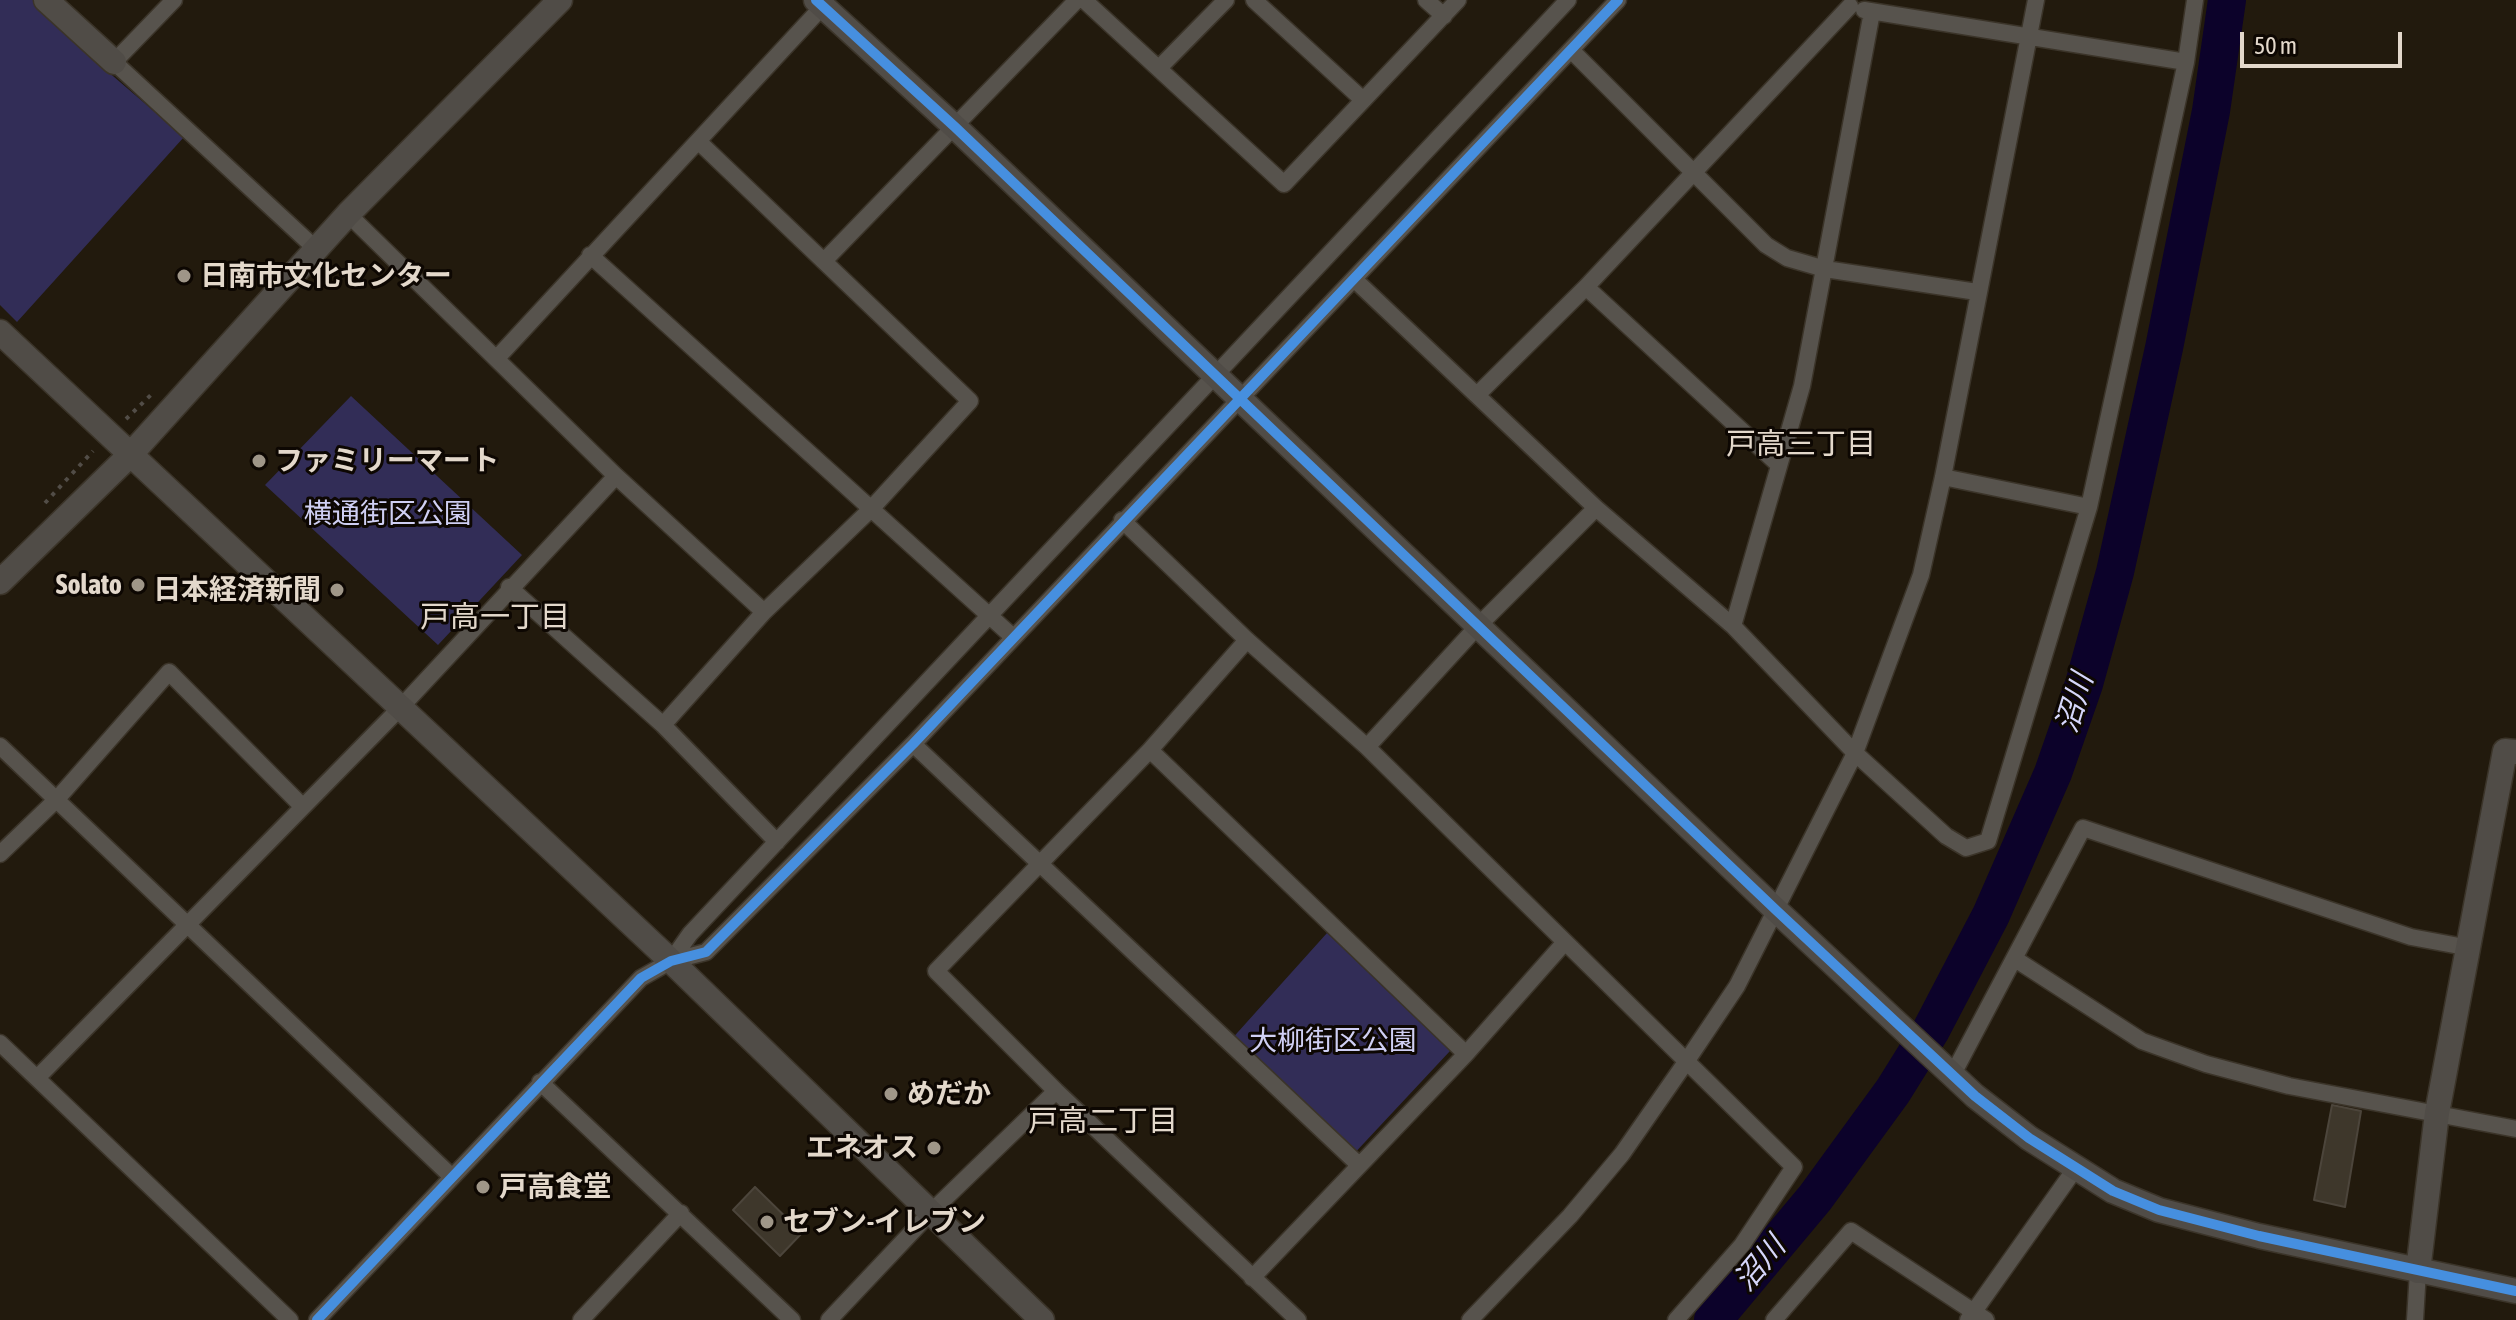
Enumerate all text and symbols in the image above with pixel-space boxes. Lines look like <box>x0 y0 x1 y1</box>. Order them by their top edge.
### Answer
scale bar <box>2244 16 2406 66</box>
text: 50 m <box>2254 32 2297 59</box>
place label: 日南市文化センター <box>200 259 452 293</box>
marker: 日南市文化センター <box>175 267 193 285</box>
district label: 戸高三丁目 <box>1726 427 1876 463</box>
place label: ファミリーマート <box>275 444 499 478</box>
marker: ファミリーマート <box>250 452 268 470</box>
park label: 横通街区公園 <box>304 497 472 531</box>
place label: Solato <box>56 568 122 602</box>
place label: 日本経済新聞 <box>153 573 321 607</box>
marker: Solato <box>129 576 147 594</box>
marker: 日本経済新聞 <box>328 581 346 599</box>
district label: 戸高一丁目 <box>420 600 570 636</box>
water label: 沼川 <box>2049 669 2101 737</box>
park label: 大柳街区公園 <box>1249 1024 1417 1058</box>
place label: めだか <box>907 1077 991 1111</box>
marker: めだか <box>882 1085 900 1103</box>
district label: 戸高二丁目 <box>1028 1104 1178 1140</box>
place label: エネオス <box>806 1131 918 1165</box>
marker: エネオス <box>925 1139 943 1157</box>
place label: 戸高食堂 <box>499 1170 611 1204</box>
marker: 戸高食堂 <box>474 1178 492 1196</box>
place label: セブン-イレブン <box>783 1205 986 1239</box>
marker: セブン-イレブン <box>758 1213 776 1231</box>
water label: 沼川 <box>1727 1229 1793 1299</box>

